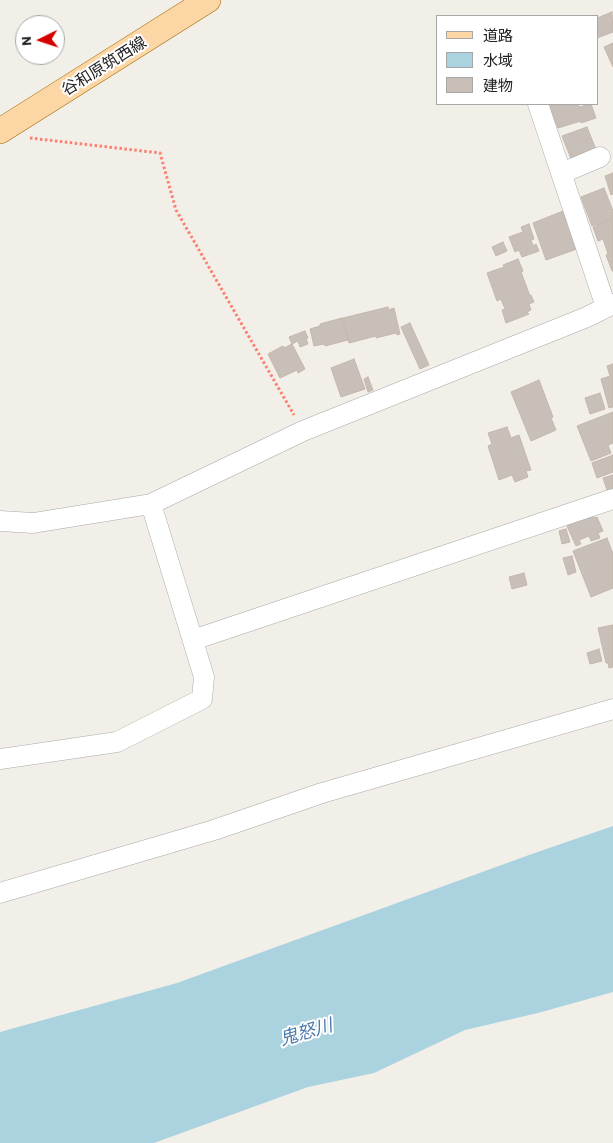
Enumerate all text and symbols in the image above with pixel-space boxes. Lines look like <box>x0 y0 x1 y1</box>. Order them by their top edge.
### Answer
north arrow <box>15 15 65 65</box>
legend <box>436 15 598 105</box>
text: 道路 <box>483 26 513 44</box>
street label: 谷和原筑西線 <box>58 32 150 100</box>
text: N <box>17 36 34 46</box>
text: 水域 <box>483 51 513 69</box>
text: 建物 <box>483 76 513 94</box>
water label: 鬼怒川 <box>277 1014 335 1050</box>

